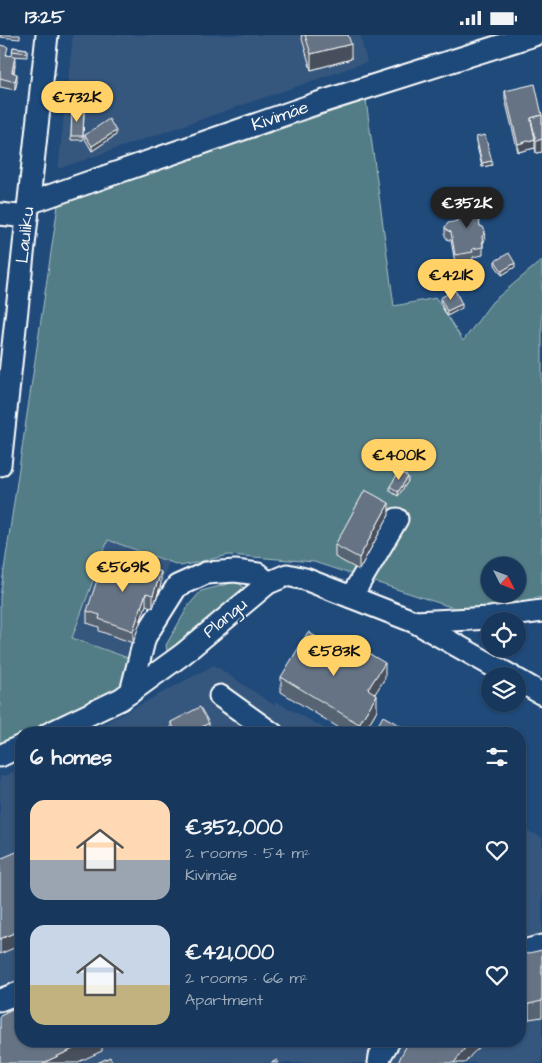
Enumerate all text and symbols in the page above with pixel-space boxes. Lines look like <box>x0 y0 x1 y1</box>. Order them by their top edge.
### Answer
text: 13:25 <box>25 4 65 31</box>
pin: €732K <box>42 81 112 123</box>
text: €732K <box>52 86 102 108</box>
street label: Kivimäe <box>248 95 312 137</box>
pin: €352K <box>432 187 502 229</box>
text: €352K <box>441 192 493 214</box>
street label: Lauliku <box>10 206 40 264</box>
pin: €421K <box>416 259 486 301</box>
text: €421K <box>429 264 473 286</box>
pin: €400K <box>364 439 434 481</box>
text: €400K <box>372 444 426 466</box>
pin: €569K <box>88 551 158 593</box>
text: €569K <box>97 556 149 578</box>
north arrow <box>481 557 526 603</box>
map controls <box>481 557 526 712</box>
street label: Plangu <box>197 592 253 645</box>
button: locate <box>481 612 526 657</box>
pin: €583K <box>299 635 369 677</box>
text: €583K <box>308 640 360 662</box>
button: layers <box>481 667 526 712</box>
text: 6 homes <box>30 743 112 772</box>
icon: filters <box>483 743 511 771</box>
text: €352,000 <box>185 813 283 842</box>
icon: home <box>70 820 130 880</box>
icon: heart <box>483 836 511 864</box>
text: 2 rooms · 54 m² <box>185 842 310 864</box>
text: Kivimäe <box>185 864 237 886</box>
text: €421,000 <box>185 938 274 967</box>
icon: home <box>70 945 130 1005</box>
icon: heart <box>483 961 511 989</box>
text: 2 rooms · 66 m² <box>185 967 308 989</box>
text: Apartment <box>185 989 263 1011</box>

